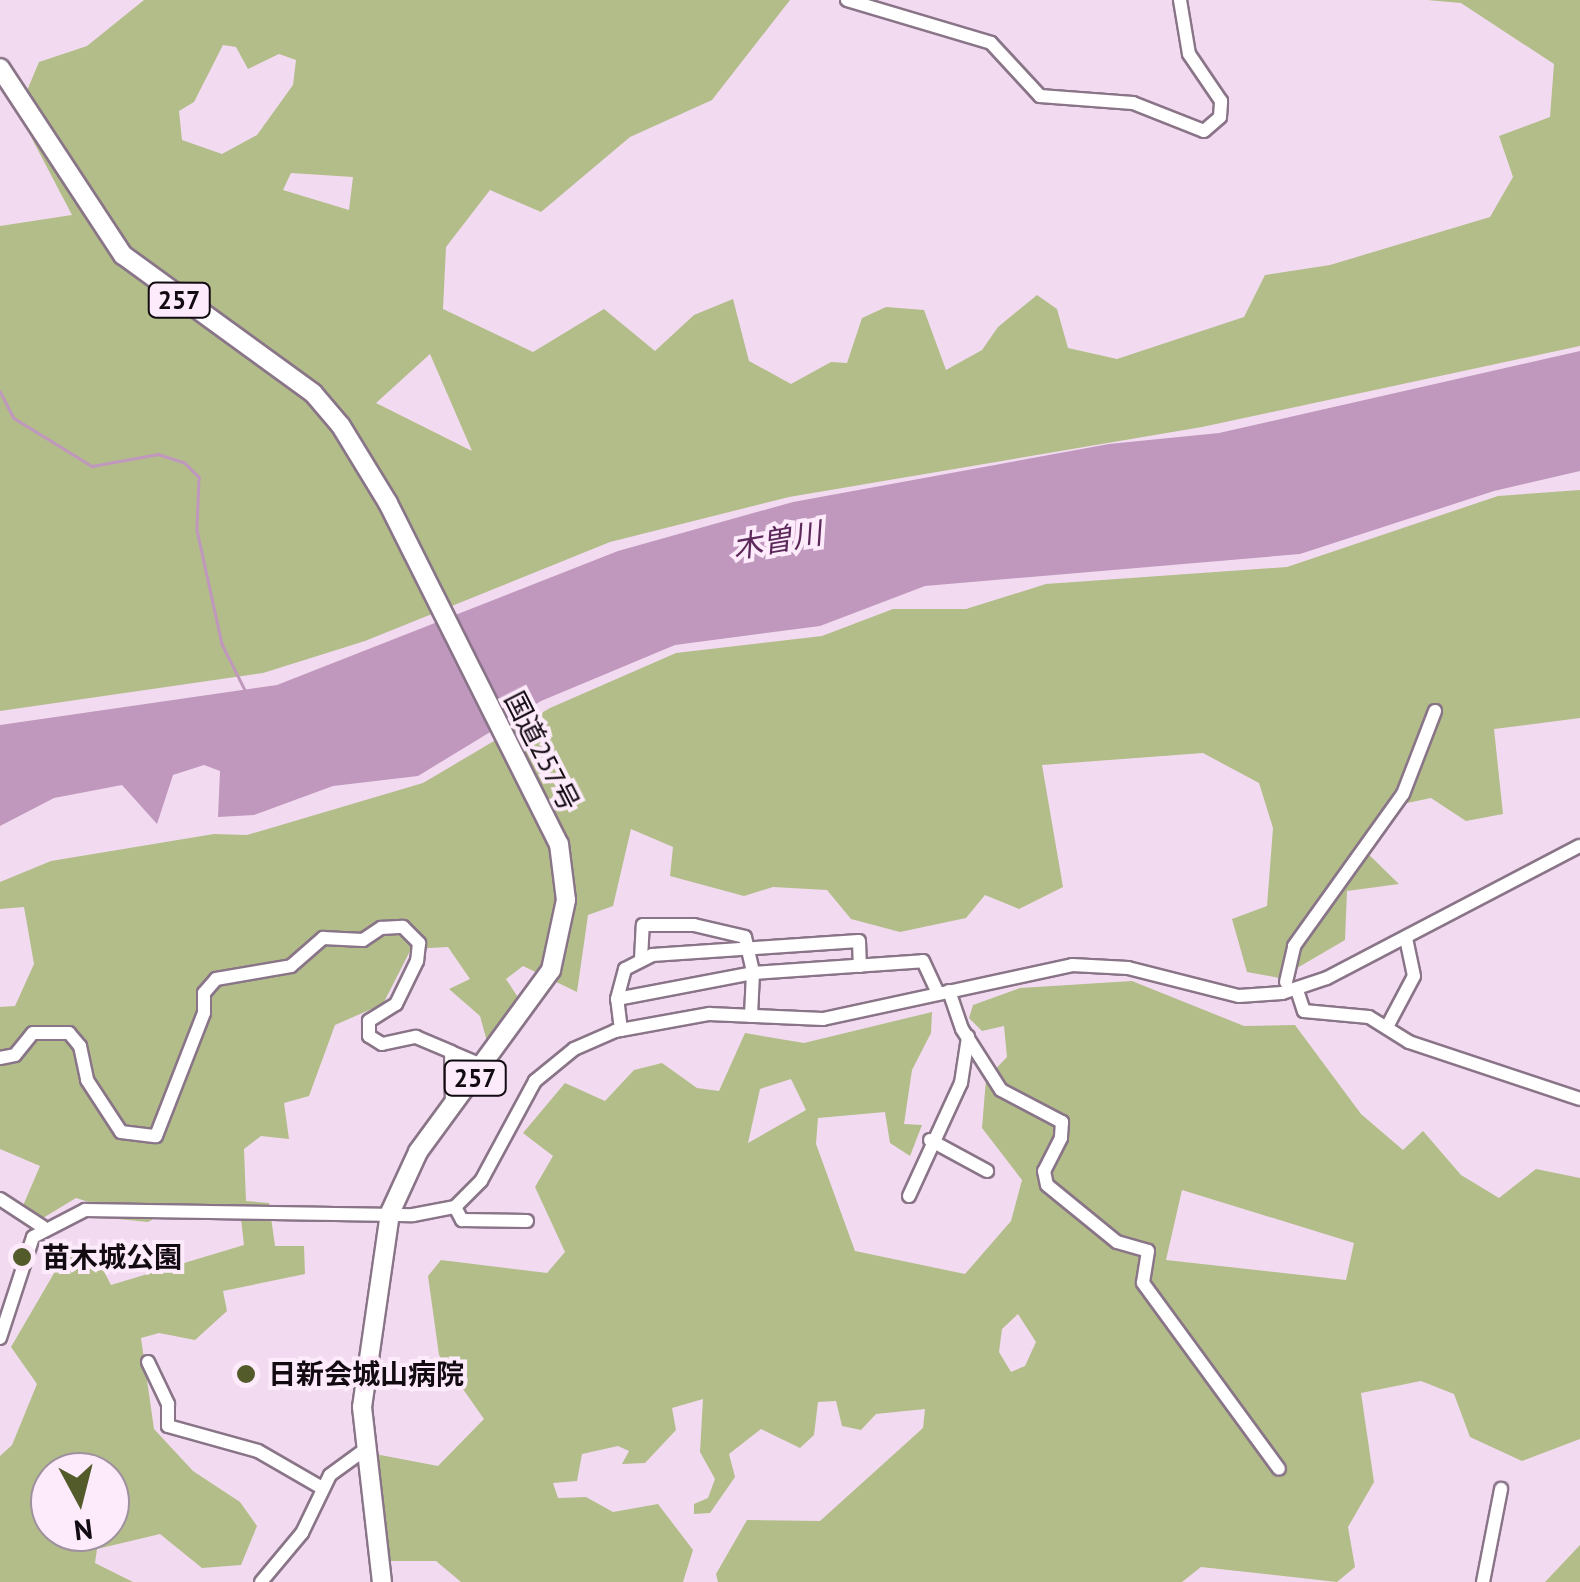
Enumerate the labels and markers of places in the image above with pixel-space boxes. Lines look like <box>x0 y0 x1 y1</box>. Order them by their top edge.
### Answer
place label: 苗木城公園 <box>42 1240 182 1274</box>
marker: 苗木城公園 <box>11 1246 33 1268</box>
place label: 日新会城山病院 <box>268 1357 464 1391</box>
marker: 日新会城山病院 <box>233 1361 259 1387</box>

